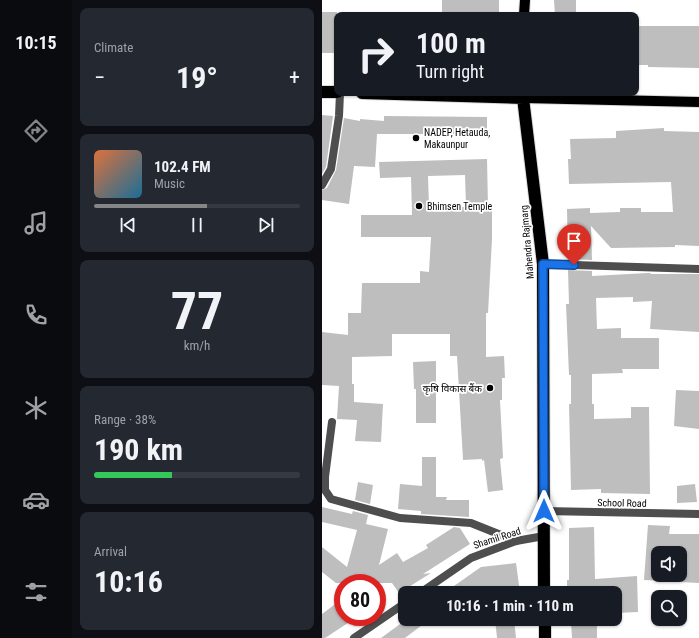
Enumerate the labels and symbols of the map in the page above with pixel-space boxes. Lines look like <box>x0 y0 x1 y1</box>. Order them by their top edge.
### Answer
place label: NADEP, Hetauda, Makaunpur <box>424 127 490 150</box>
marker: NADEP, Hetauda, Makaunpur <box>411 133 421 143</box>
marker: Bhimsen Temple <box>414 201 424 211</box>
place label: Bhimsen Temple <box>427 201 492 212</box>
street label: Mahendra Rajmarg <box>518 205 536 279</box>
pin <box>557 224 591 265</box>
place label: कृषि विकास बैंक <box>423 383 482 395</box>
marker: कृषि विकास बैंक <box>485 383 495 393</box>
position arrow <box>523 490 565 532</box>
street label: School Road <box>597 497 647 509</box>
street label: Shamil Road <box>472 525 522 551</box>
speed limit sign: 80 <box>334 574 386 626</box>

